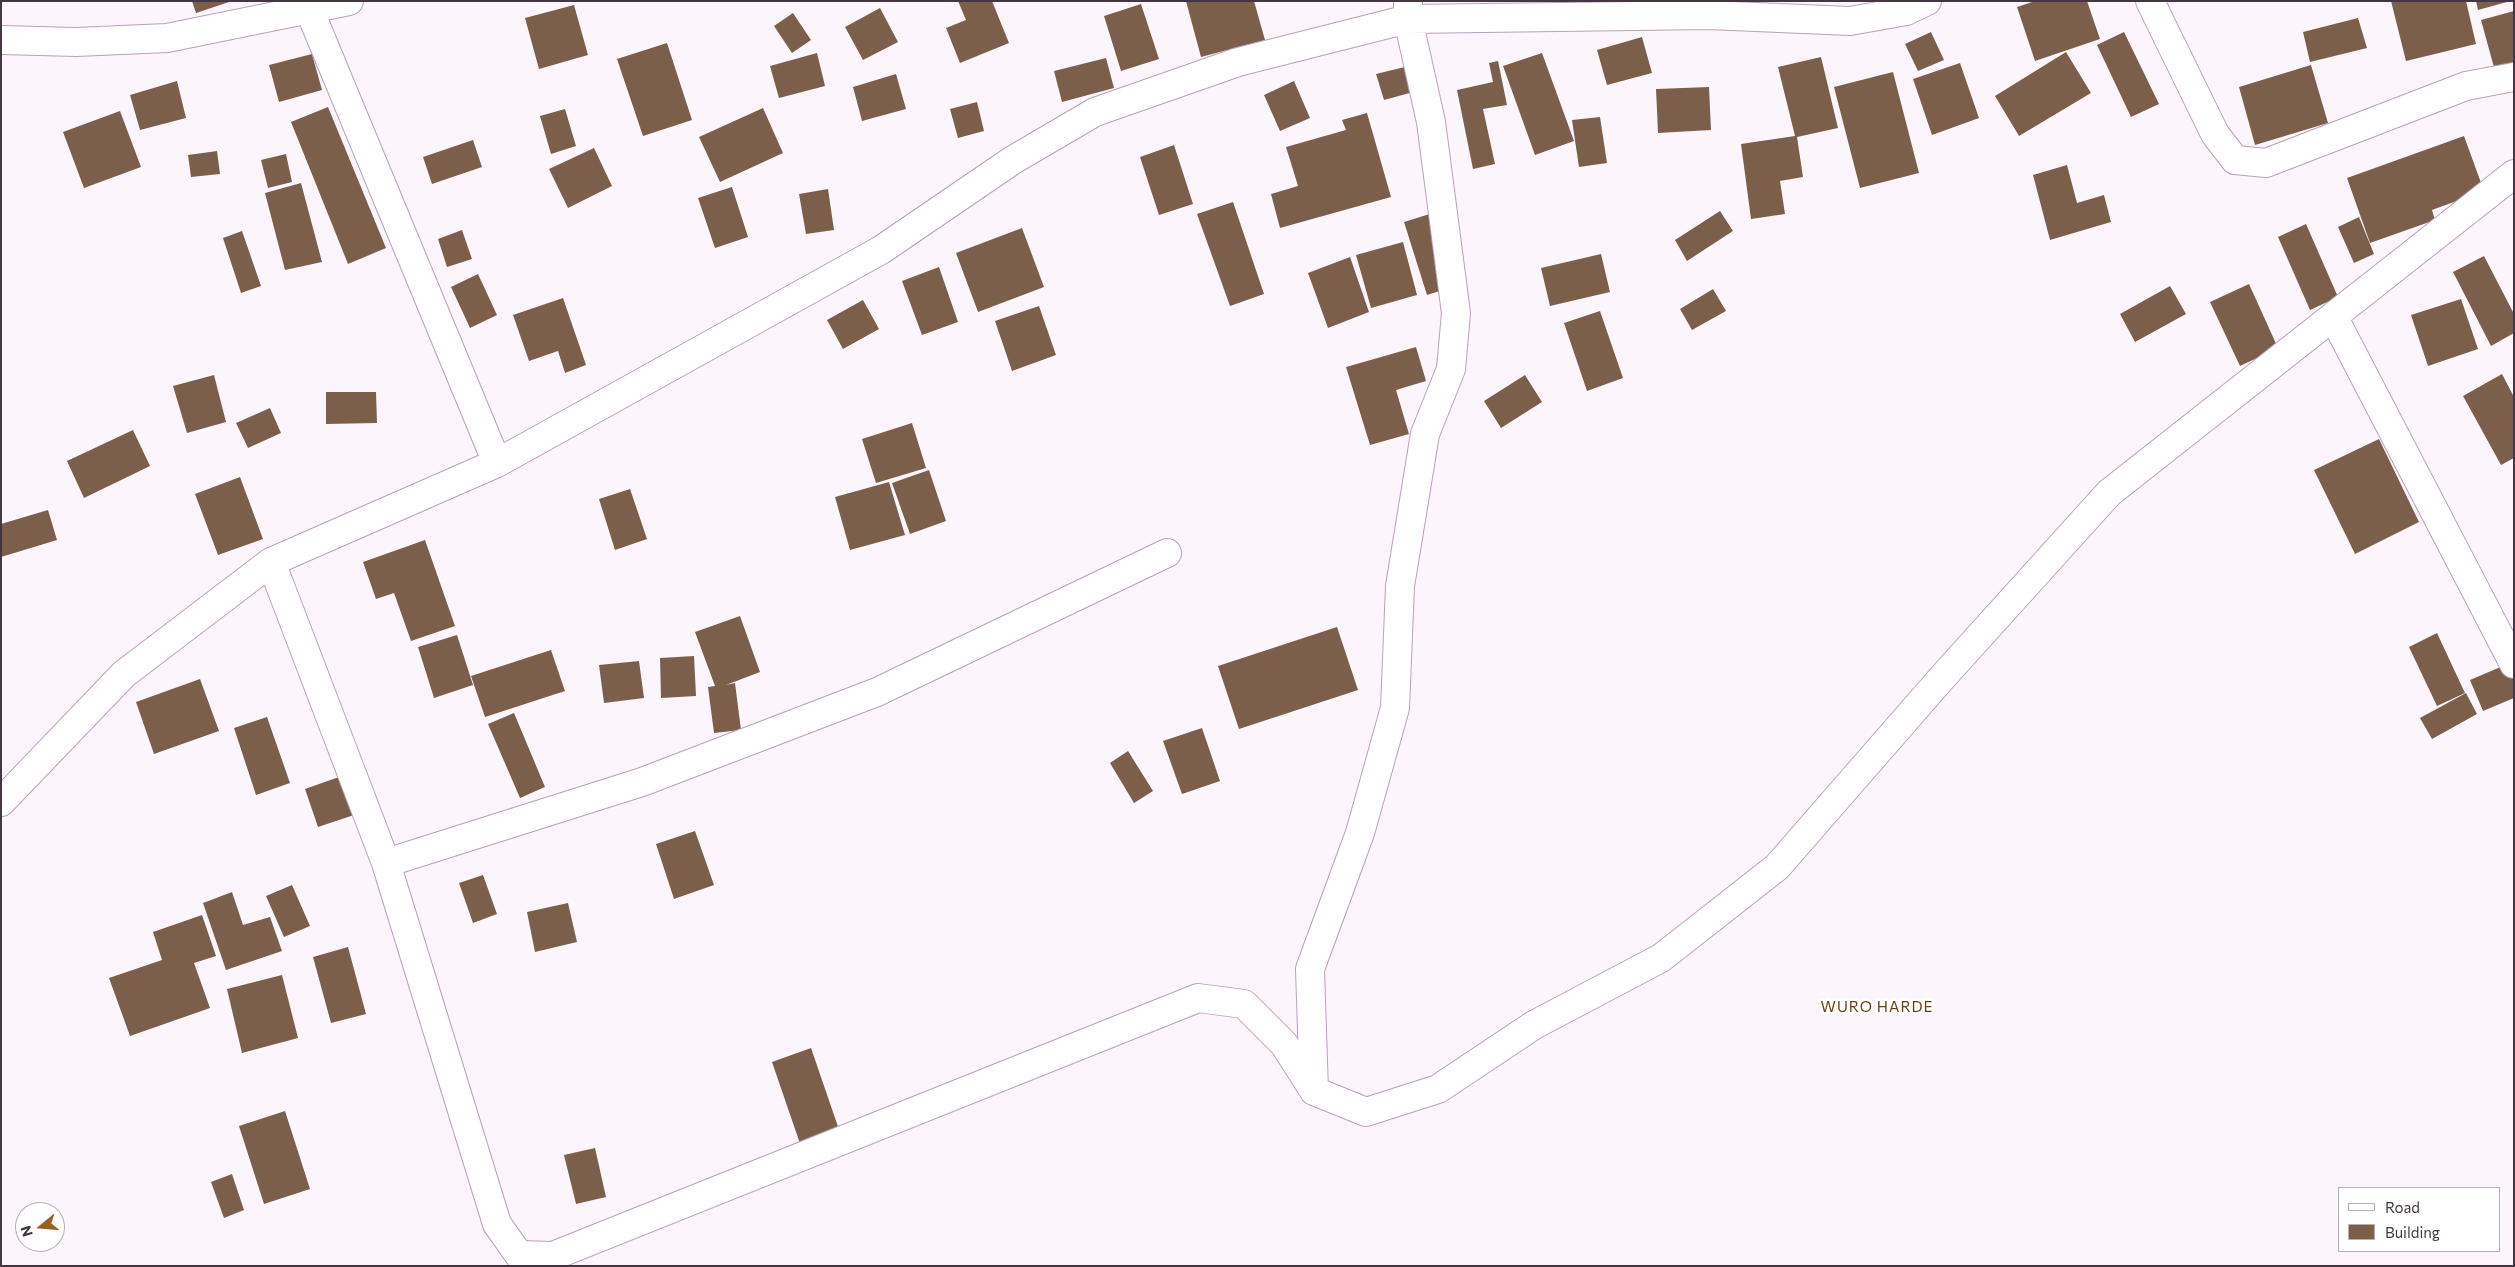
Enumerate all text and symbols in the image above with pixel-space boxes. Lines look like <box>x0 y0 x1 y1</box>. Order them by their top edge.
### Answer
district label: WURO HARDE <box>1819 998 1935 1016</box>
legend <box>2338 1187 2500 1252</box>
text: Road <box>2385 1198 2420 1216</box>
north arrow <box>15 1202 65 1252</box>
text: Building <box>2385 1223 2440 1241</box>
text: N <box>16 1224 36 1239</box>

